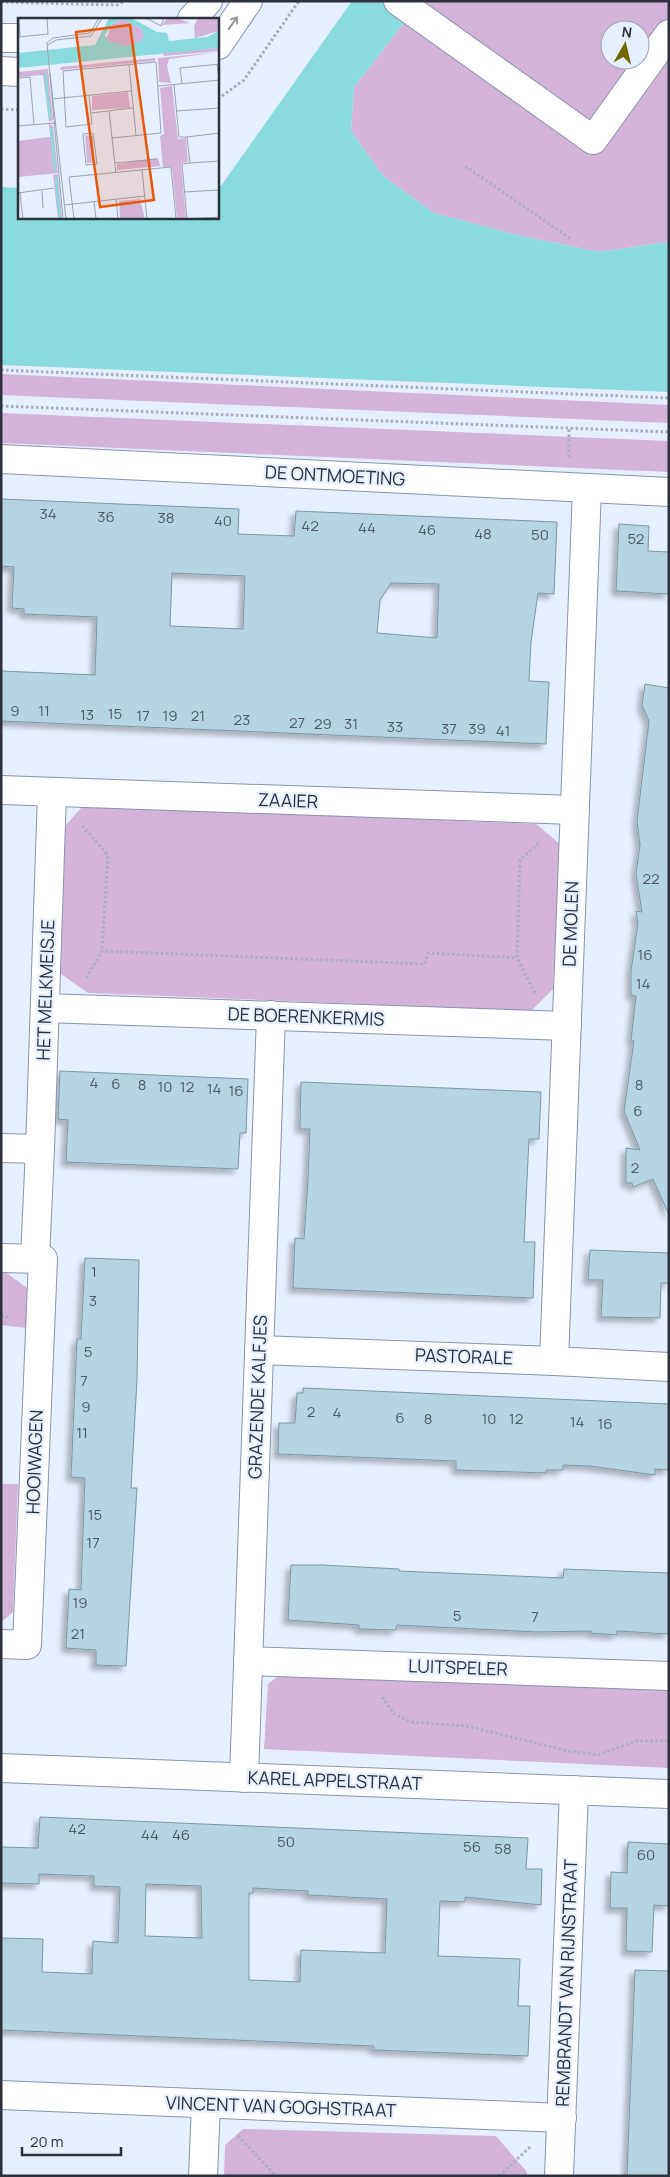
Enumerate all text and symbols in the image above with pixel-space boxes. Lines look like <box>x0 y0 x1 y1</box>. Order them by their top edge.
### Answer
one-way arrow <box>228 16 238 30</box>
inset map <box>18 18 219 219</box>
north arrow <box>600 20 650 70</box>
text: N <box>621 22 633 42</box>
street label: DE ONTMOETING <box>264 459 406 491</box>
house number: 34 <box>39 503 57 524</box>
house number: 36 <box>97 506 115 527</box>
house number: 38 <box>157 507 175 528</box>
house number: 40 <box>214 510 232 531</box>
house number: 42 <box>301 515 319 536</box>
house number: 44 <box>358 517 376 538</box>
house number: 46 <box>418 519 436 540</box>
house number: 48 <box>474 523 492 544</box>
house number: 50 <box>531 524 549 545</box>
house number: 52 <box>628 528 644 549</box>
house number: 9 <box>10 700 20 721</box>
house number: 11 <box>38 700 50 721</box>
house number: 15 <box>108 703 122 724</box>
house number: 13 <box>80 704 94 725</box>
house number: 17 <box>136 705 150 726</box>
house number: 19 <box>162 705 178 726</box>
house number: 21 <box>191 705 205 726</box>
house number: 23 <box>234 709 250 730</box>
house number: 27 <box>289 712 305 733</box>
house number: 29 <box>314 713 332 734</box>
house number: 31 <box>344 713 358 734</box>
house number: 33 <box>387 716 403 737</box>
house number: 37 <box>441 718 457 739</box>
house number: 39 <box>468 718 486 739</box>
house number: 41 <box>496 720 510 741</box>
street label: ZAAIER <box>257 787 319 813</box>
house number: 22 <box>642 868 660 889</box>
street label: DE MOLEN <box>557 881 583 967</box>
street label: HET MELKMEISJE <box>31 919 59 1061</box>
house number: 16 <box>637 944 653 965</box>
house number: 14 <box>636 973 650 994</box>
street label: DE BOERENKERMIS <box>227 1001 385 1031</box>
house number: 4 <box>90 1072 99 1093</box>
house number: 6 <box>111 1073 121 1094</box>
house number: 8 <box>138 1074 146 1095</box>
house number: 8 <box>635 1074 643 1095</box>
house number: 10 <box>158 1076 173 1097</box>
house number: 12 <box>180 1076 194 1097</box>
house number: 14 <box>207 1078 221 1099</box>
house number: 16 <box>228 1080 244 1101</box>
house number: 6 <box>633 1100 643 1121</box>
house number: 2 <box>631 1157 639 1178</box>
house number: 1 <box>91 1261 97 1282</box>
house number: 3 <box>89 1290 97 1311</box>
street label: GRAZENDE KALFJES <box>242 1314 272 1479</box>
house number: 5 <box>84 1341 92 1362</box>
street label: PASTORALE <box>415 1342 513 1370</box>
house number: 7 <box>80 1370 88 1391</box>
house number: 9 <box>81 1396 91 1417</box>
house number: 2 <box>307 1401 315 1422</box>
house number: 4 <box>333 1402 342 1423</box>
house number: 6 <box>395 1407 405 1428</box>
house number: 8 <box>424 1408 432 1429</box>
house number: 10 <box>482 1408 497 1429</box>
house number: 12 <box>509 1408 523 1429</box>
street label: HOOIWAGEN <box>20 1409 48 1515</box>
house number: 14 <box>570 1411 584 1432</box>
house number: 16 <box>597 1413 613 1434</box>
house number: 11 <box>76 1422 88 1443</box>
house number: 15 <box>88 1504 102 1525</box>
house number: 17 <box>86 1532 100 1553</box>
house number: 19 <box>72 1592 88 1613</box>
house number: 5 <box>453 1605 461 1626</box>
house number: 7 <box>531 1606 539 1627</box>
house number: 21 <box>71 1623 85 1644</box>
street label: LUITSPELER <box>408 1653 508 1681</box>
street label: KAREL APPELSTRAAT <box>247 1765 423 1795</box>
house number: 42 <box>68 1818 86 1839</box>
house number: 44 <box>141 1824 159 1845</box>
house number: 46 <box>172 1824 190 1845</box>
house number: 50 <box>277 1831 295 1852</box>
house number: 56 <box>463 1836 481 1857</box>
house number: 58 <box>494 1838 512 1859</box>
house number: 60 <box>637 1844 655 1865</box>
street label: REMBRANDT VAN RIJNSTRAAT <box>550 1858 582 2107</box>
street label: VINCENT VAN GOGHSTRAAT <box>165 2090 397 2122</box>
scale bar <box>22 2124 121 2156</box>
text: 20 m <box>30 2131 63 2152</box>

